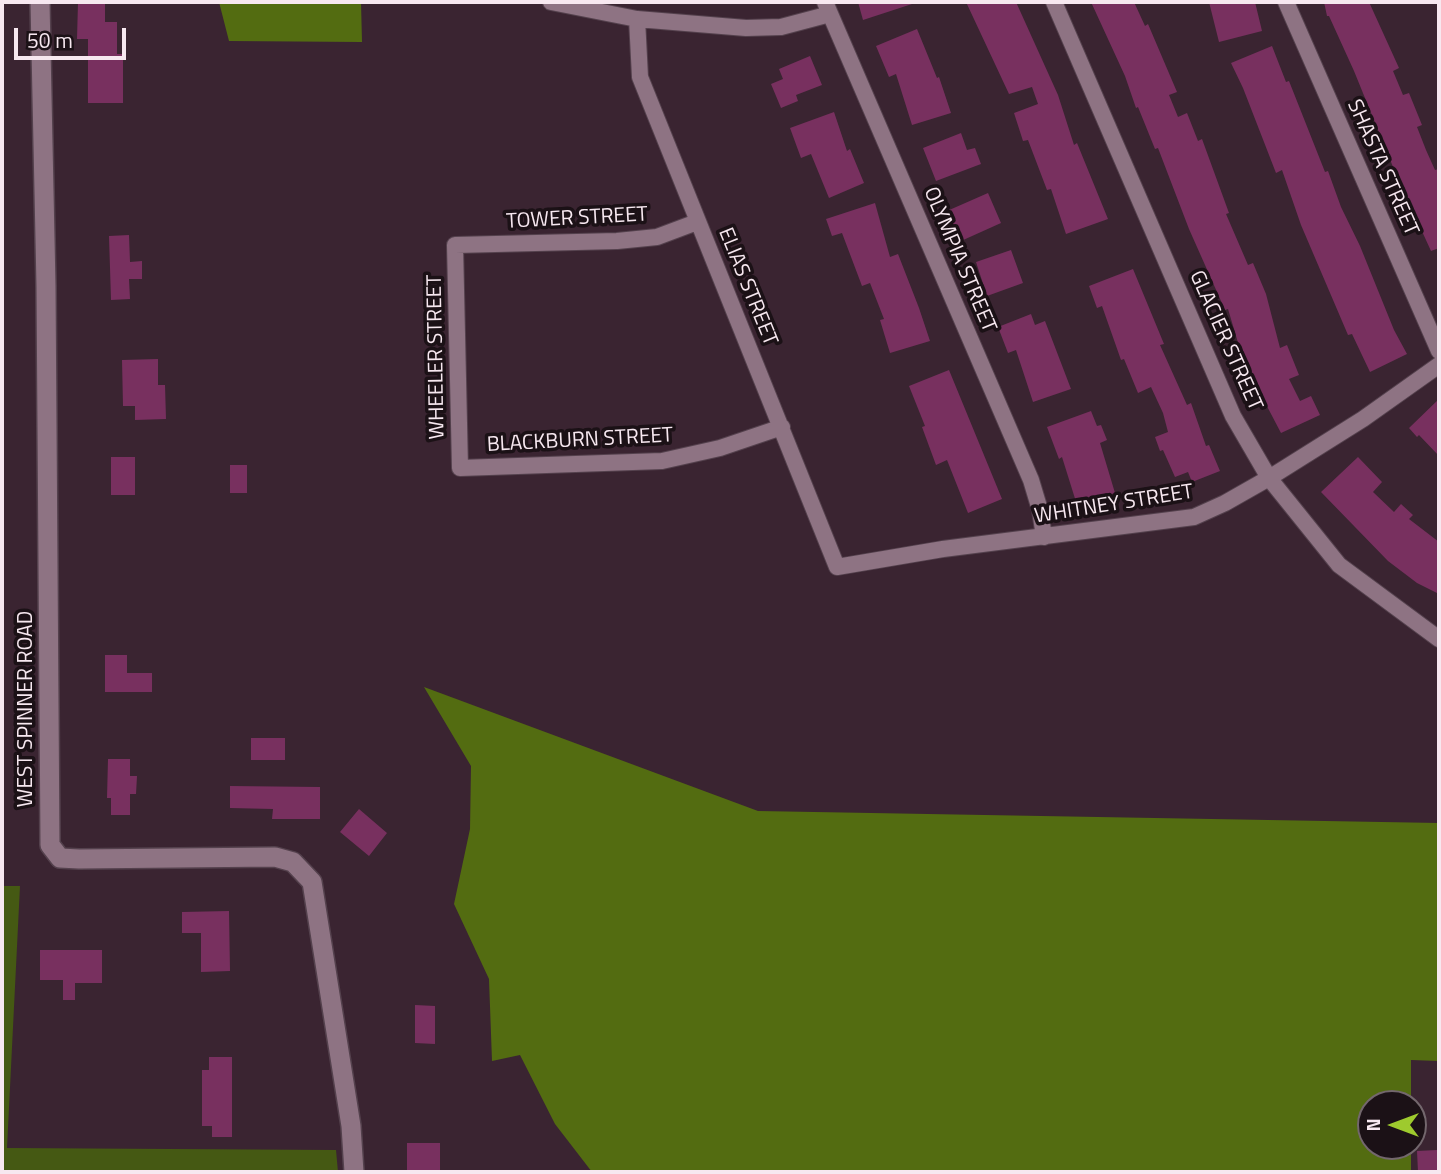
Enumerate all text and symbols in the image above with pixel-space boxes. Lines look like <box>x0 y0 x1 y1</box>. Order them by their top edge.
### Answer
scale bar <box>18 14 130 58</box>
text: 50 m <box>27 24 73 56</box>
street label: SHASTA STREET <box>1341 96 1423 240</box>
street label: OLYMPIA STREET <box>917 184 1001 336</box>
street label: TOWER STREET <box>506 203 648 235</box>
street label: ELIAS STREET <box>712 224 782 350</box>
street label: GLACIER STREET <box>1183 267 1267 415</box>
street label: WHEELER STREET <box>423 274 451 440</box>
street label: BLACKBURN STREET <box>486 424 674 458</box>
street label: WHITNEY STREET <box>1033 480 1195 530</box>
street label: WEST SPINNER ROAD <box>14 611 40 807</box>
north arrow <box>1357 1090 1427 1160</box>
text: N <box>1358 1118 1387 1132</box>

